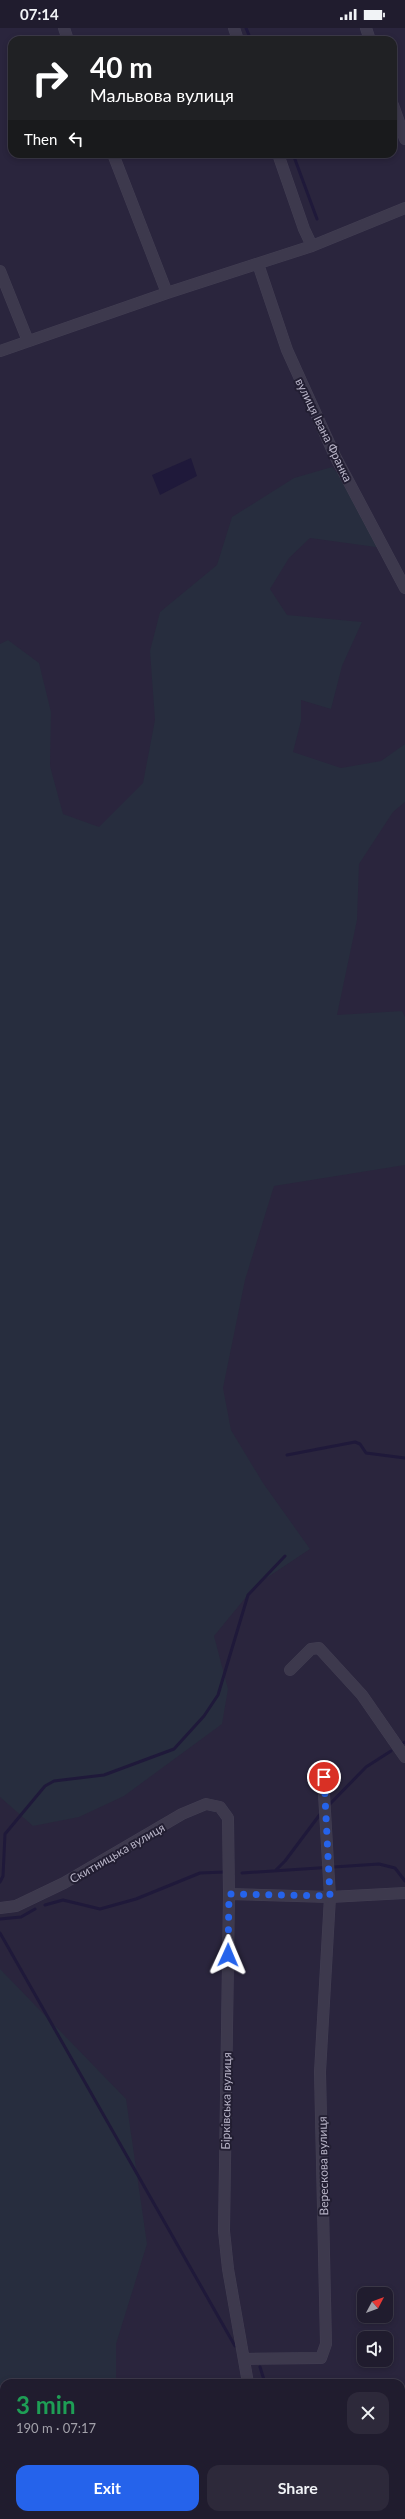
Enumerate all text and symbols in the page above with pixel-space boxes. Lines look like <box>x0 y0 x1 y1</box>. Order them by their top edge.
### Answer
text: 07:14 <box>20 5 59 23</box>
text: 40 m <box>90 50 153 84</box>
icon: right <box>24 52 76 104</box>
text: Мальвова вулиця <box>90 84 234 106</box>
icon: left <box>65 128 87 150</box>
text: Then <box>24 130 57 148</box>
street label: вулиця Івана Франка <box>292 376 356 484</box>
pin <box>307 1760 341 1794</box>
icon: arrive <box>313 1766 335 1788</box>
street label: Скитницька вулиця <box>67 1820 167 1886</box>
position arrow <box>207 1934 249 1976</box>
street label: Бірківська вулиця <box>218 2052 234 2150</box>
street label: Верескова вулиця <box>315 2116 331 2216</box>
north arrow <box>357 2287 393 2323</box>
map controls <box>357 2287 393 2367</box>
button: sound <box>357 2331 393 2367</box>
text: 3 min <box>16 2390 76 2419</box>
button: close <box>347 2392 389 2434</box>
text: 190 m · 07:17 <box>16 2420 96 2436</box>
button: Exit <box>16 2465 199 2511</box>
button: Share <box>207 2465 389 2511</box>

